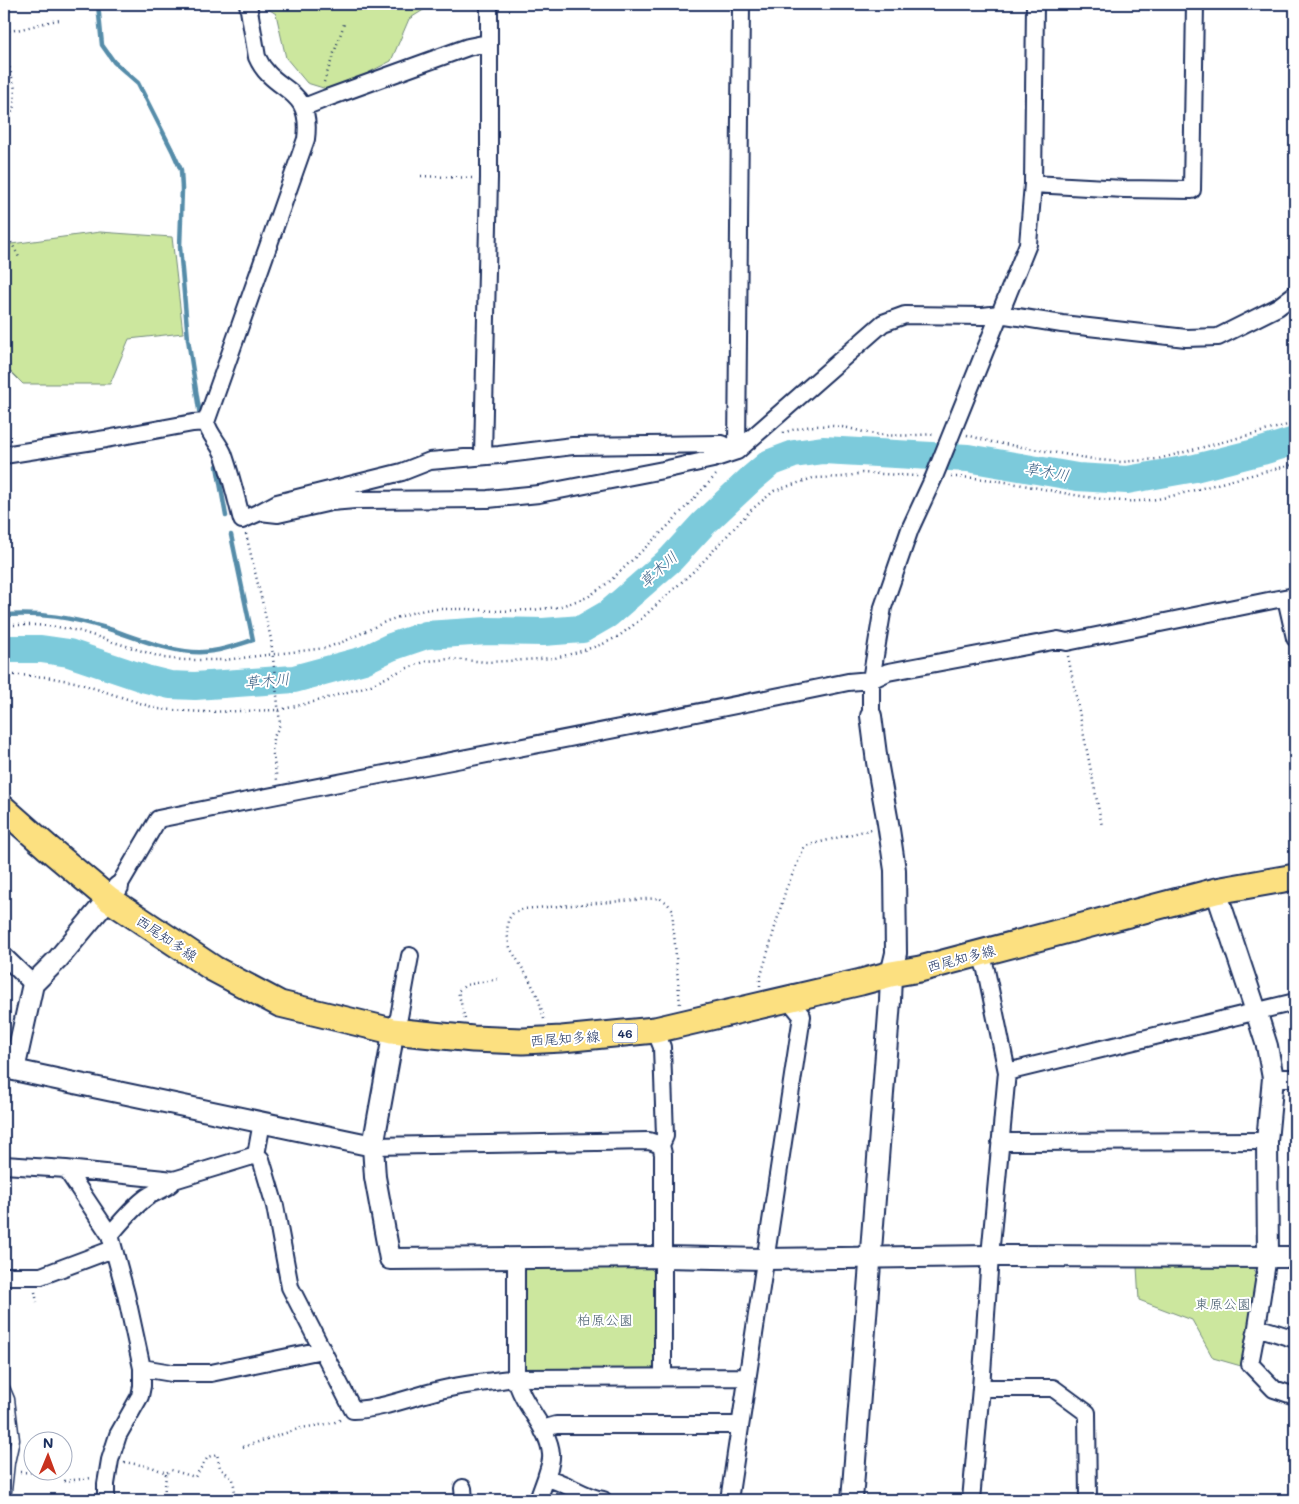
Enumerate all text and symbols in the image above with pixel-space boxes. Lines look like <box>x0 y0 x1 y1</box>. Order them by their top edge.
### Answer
water label: 草木川 <box>1023 457 1071 485</box>
water label: 草木川 <box>635 547 681 591</box>
water label: 草木川 <box>244 668 290 692</box>
street label: 西尾知多線 <box>133 911 201 965</box>
street label: 西尾知多線 <box>925 940 997 976</box>
road number: 46 <box>612 1024 638 1042</box>
street label: 西尾知多線 <box>529 1026 601 1050</box>
park label: 東原公園 <box>1195 1294 1251 1313</box>
park label: 柏原公園 <box>577 1310 633 1329</box>
north arrow <box>22 1432 72 1482</box>
text: N <box>43 1433 54 1452</box>

